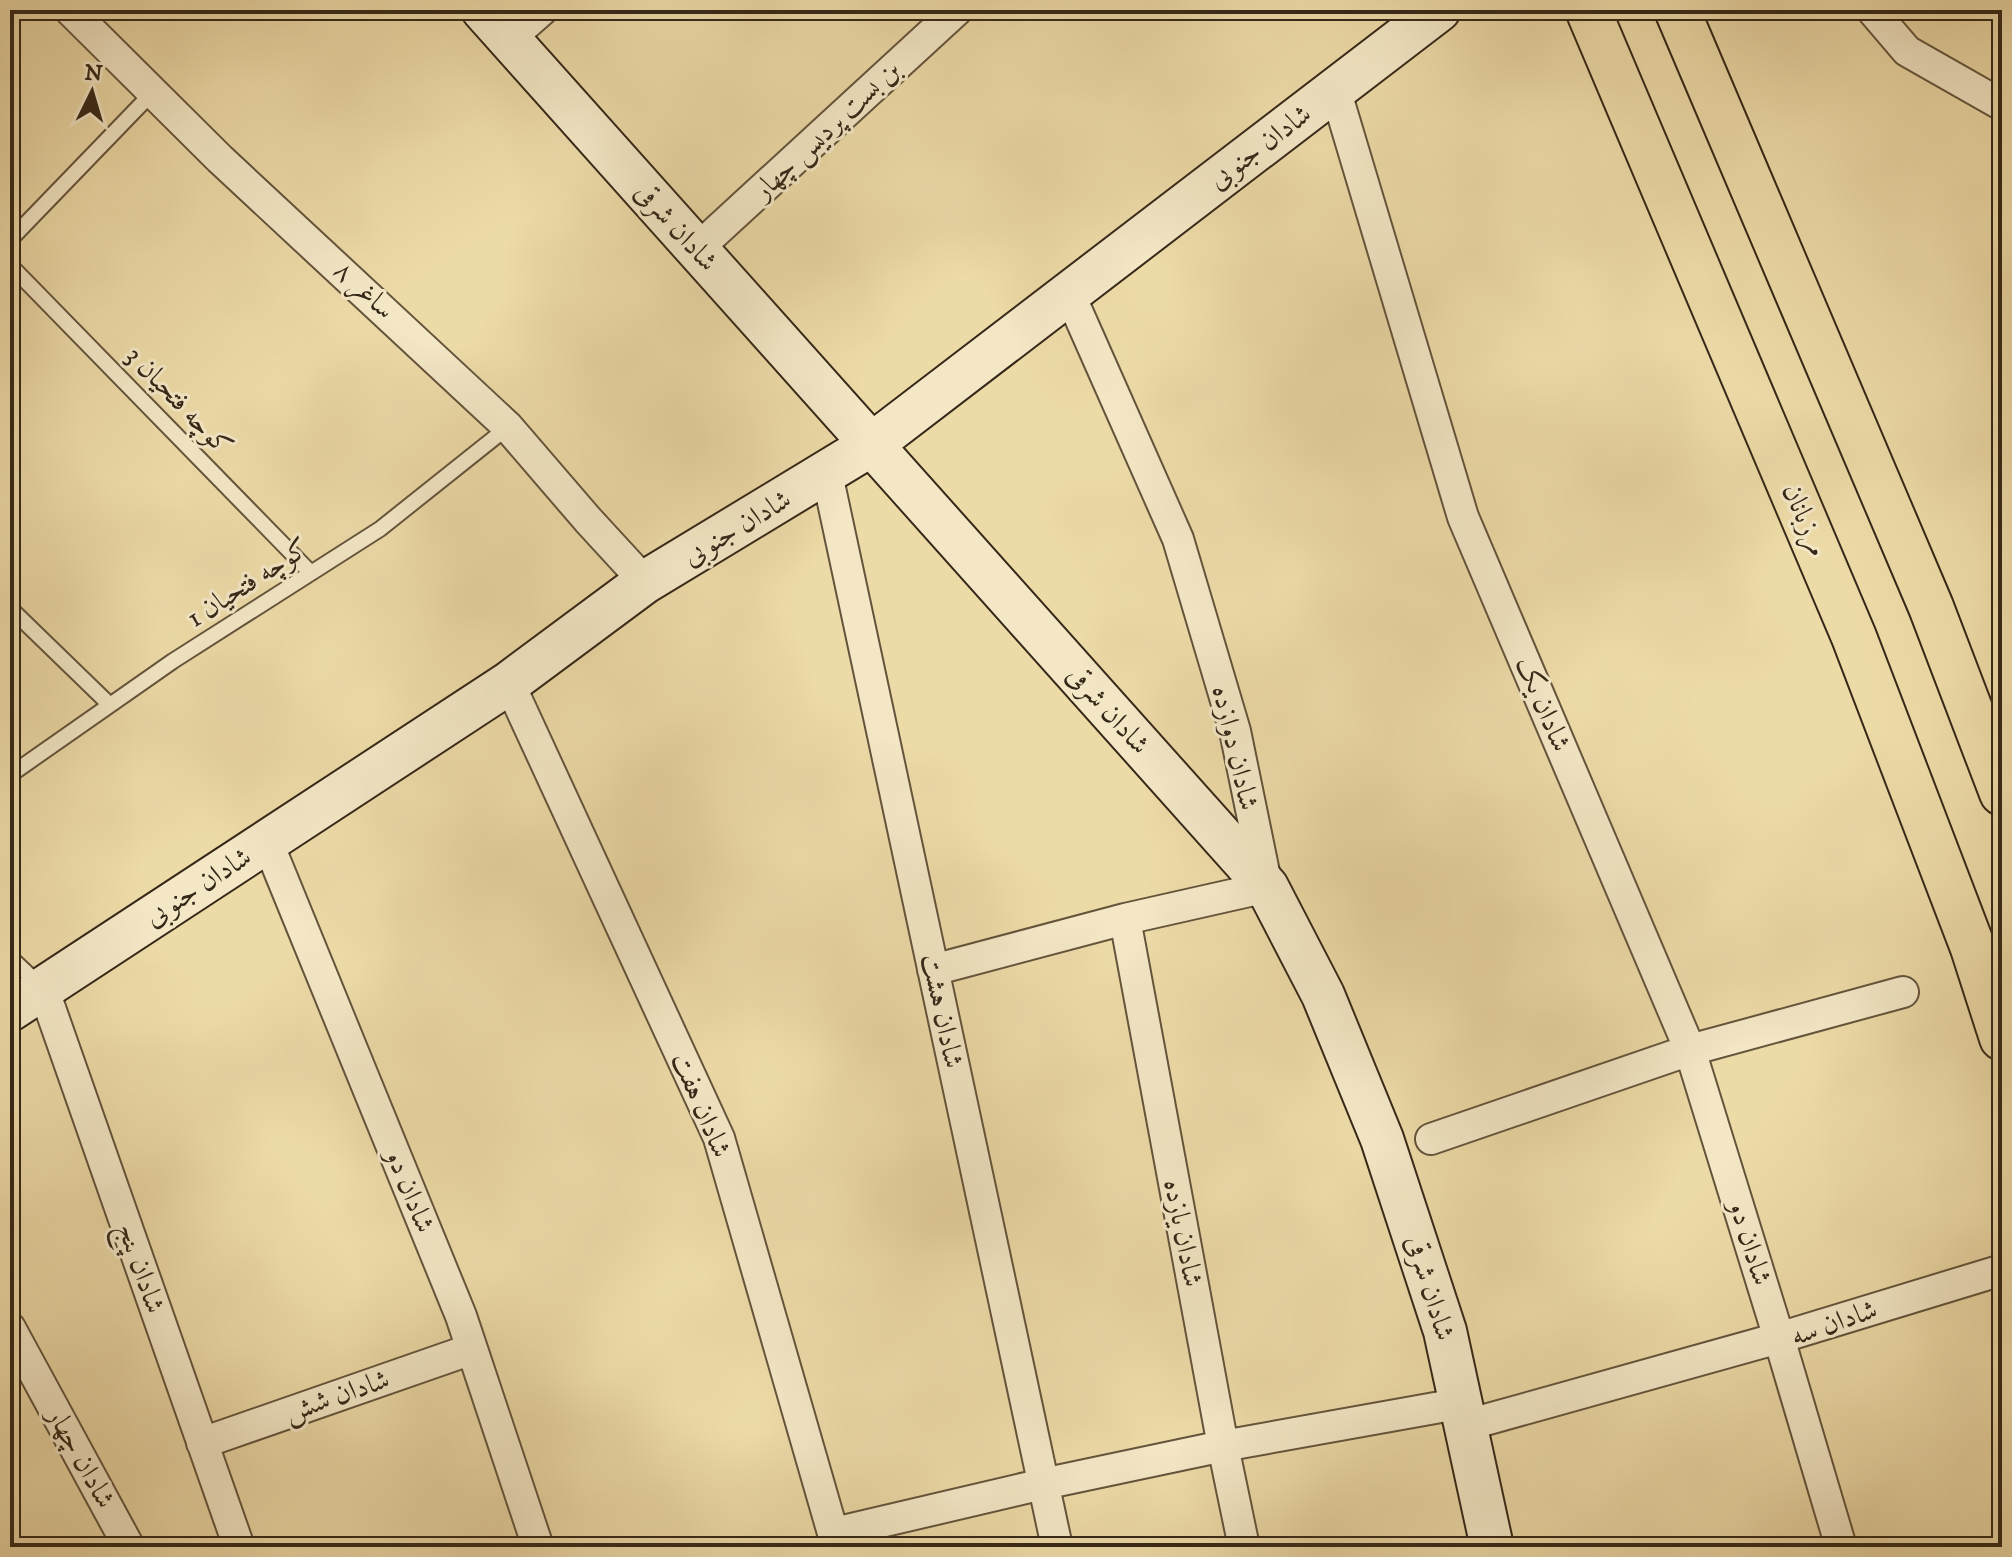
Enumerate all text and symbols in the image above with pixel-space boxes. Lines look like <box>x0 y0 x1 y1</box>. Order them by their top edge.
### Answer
north arrow <box>52 52 132 132</box>
street label: بن بست پردیس چهار <box>744 53 908 209</box>
text: N <box>83 59 104 88</box>
street label: شادان جنوبی <box>1201 97 1319 198</box>
street label: شادان شرقی <box>627 175 725 279</box>
street label: ساغر ٨ <box>325 253 402 328</box>
street label: کوچه فتحیان 3 <box>117 339 240 464</box>
street label: مرزبانان <box>1773 478 1836 562</box>
street label: شادان جنوبی <box>676 482 798 575</box>
street label: کوچه فتحیان 1 <box>180 530 317 636</box>
street label: شادان یک <box>1507 651 1579 757</box>
street label: شادان شرقی <box>1059 658 1157 762</box>
street label: شادان دوازده <box>1204 682 1266 814</box>
street label: شادان جنوبی <box>138 839 259 935</box>
street label: شادان هشت <box>913 950 971 1072</box>
street label: شادان هفت <box>663 1047 739 1163</box>
street label: شادان دو <box>376 1141 442 1238</box>
street label: شادان یازده <box>1155 1176 1211 1290</box>
street label: شادان دو <box>1720 1194 1779 1290</box>
street label: شادان پنج <box>104 1218 173 1320</box>
street label: شادان شرقی <box>1397 1231 1463 1345</box>
street label: شادان سه <box>1786 1292 1882 1354</box>
street label: شادان شش <box>280 1362 394 1430</box>
street label: شادان چهار <box>38 1399 123 1515</box>

